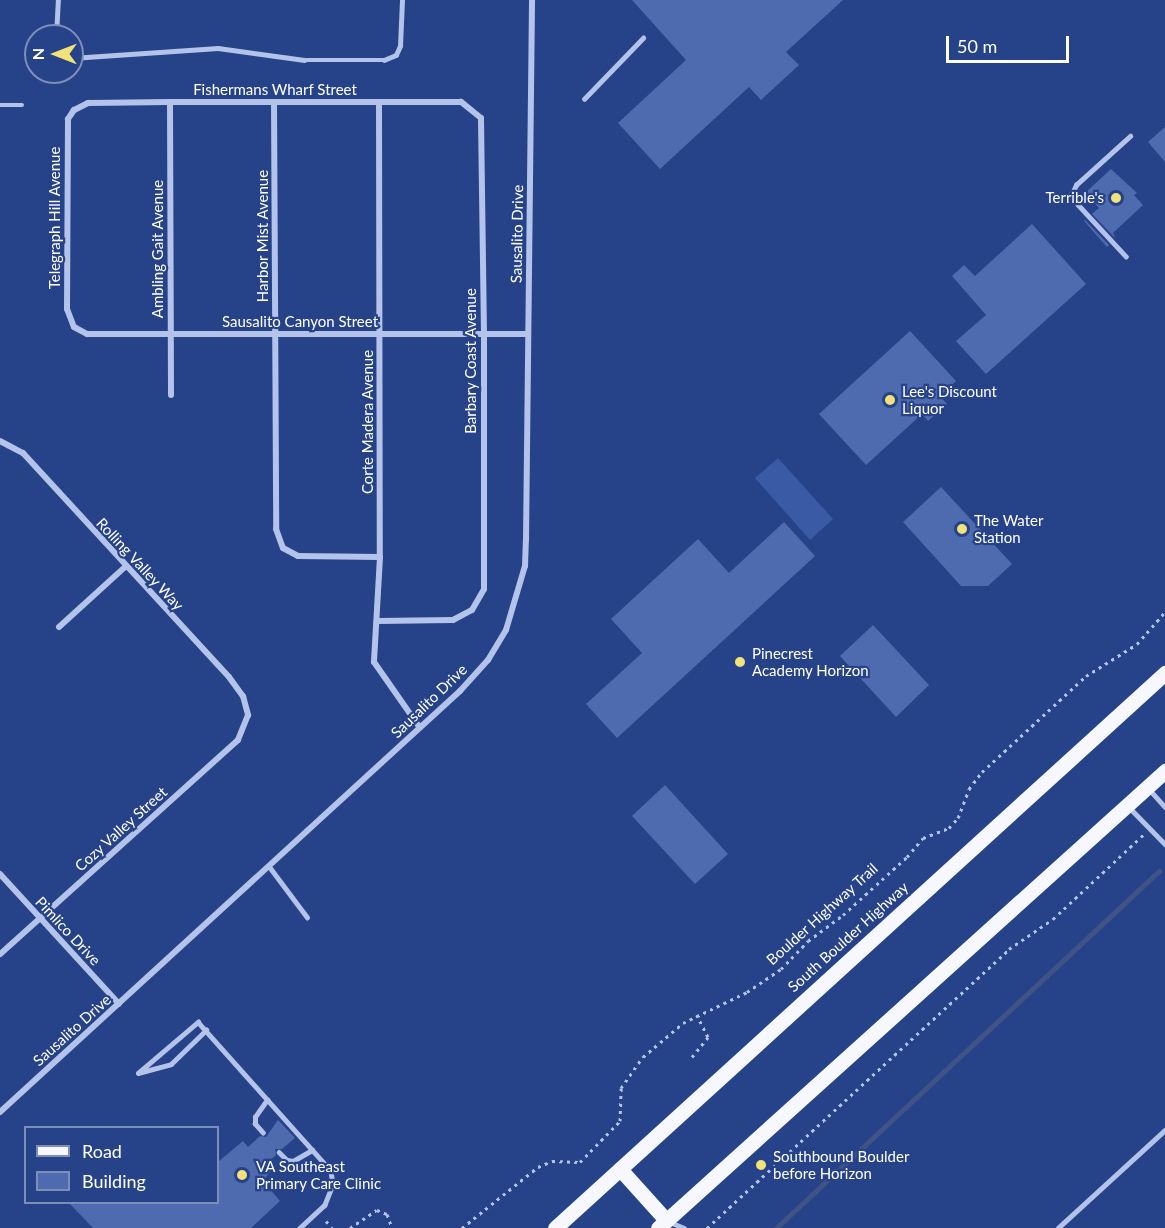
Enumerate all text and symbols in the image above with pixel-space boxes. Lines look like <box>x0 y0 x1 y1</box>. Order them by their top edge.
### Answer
north arrow <box>24 24 84 84</box>
scale bar <box>949 24 1072 62</box>
text: 50 m <box>957 35 997 57</box>
text: N <box>28 48 47 60</box>
street label: Fishermans Wharf Street <box>193 81 357 99</box>
street label: Telegraph Hill Avenue <box>46 146 64 290</box>
street label: Harbor Mist Avenue <box>254 169 272 303</box>
street label: Ambling Gait Avenue <box>149 180 167 318</box>
street label: Sausalito Drive <box>507 185 527 283</box>
place label: Terrible's <box>1046 189 1104 207</box>
marker: Terrible's <box>1109 191 1123 205</box>
street label: Barbary Coast Avenue <box>462 288 480 434</box>
street label: Sausalito Canyon Street <box>222 313 378 331</box>
street label: Corte Madera Avenue <box>359 350 377 494</box>
place label: Lee's Discount Liquor <box>902 382 997 417</box>
marker: Lee's Discount Liquor <box>883 393 897 407</box>
place label: The Water Station <box>974 511 1044 546</box>
street label: Rolling Valley Way <box>92 514 188 614</box>
marker: The Water Station <box>955 522 969 536</box>
place label: Pinecrest Academy Horizon <box>752 644 869 679</box>
marker: Pinecrest Academy Horizon <box>733 655 747 669</box>
street label: Sausalito Drive <box>387 660 471 742</box>
street label: Cozy Valley Street <box>71 783 171 875</box>
street label: Boulder Highway Trail <box>762 859 882 969</box>
street label: South Boulder Highway <box>784 878 912 996</box>
street label: Pimlico Drive <box>32 893 104 969</box>
street label: Sausalito Drive <box>29 990 115 1070</box>
legend <box>24 1126 219 1204</box>
text: Road <box>82 1140 122 1162</box>
place label: Southbound Boulder before Horizon <box>773 1147 909 1182</box>
place label: VA Southeast Primary Care Clinic <box>256 1157 381 1192</box>
marker: Southbound Boulder before Horizon <box>754 1158 768 1172</box>
marker: VA Southeast Primary Care Clinic <box>233 1166 251 1184</box>
text: Building <box>82 1170 146 1192</box>

